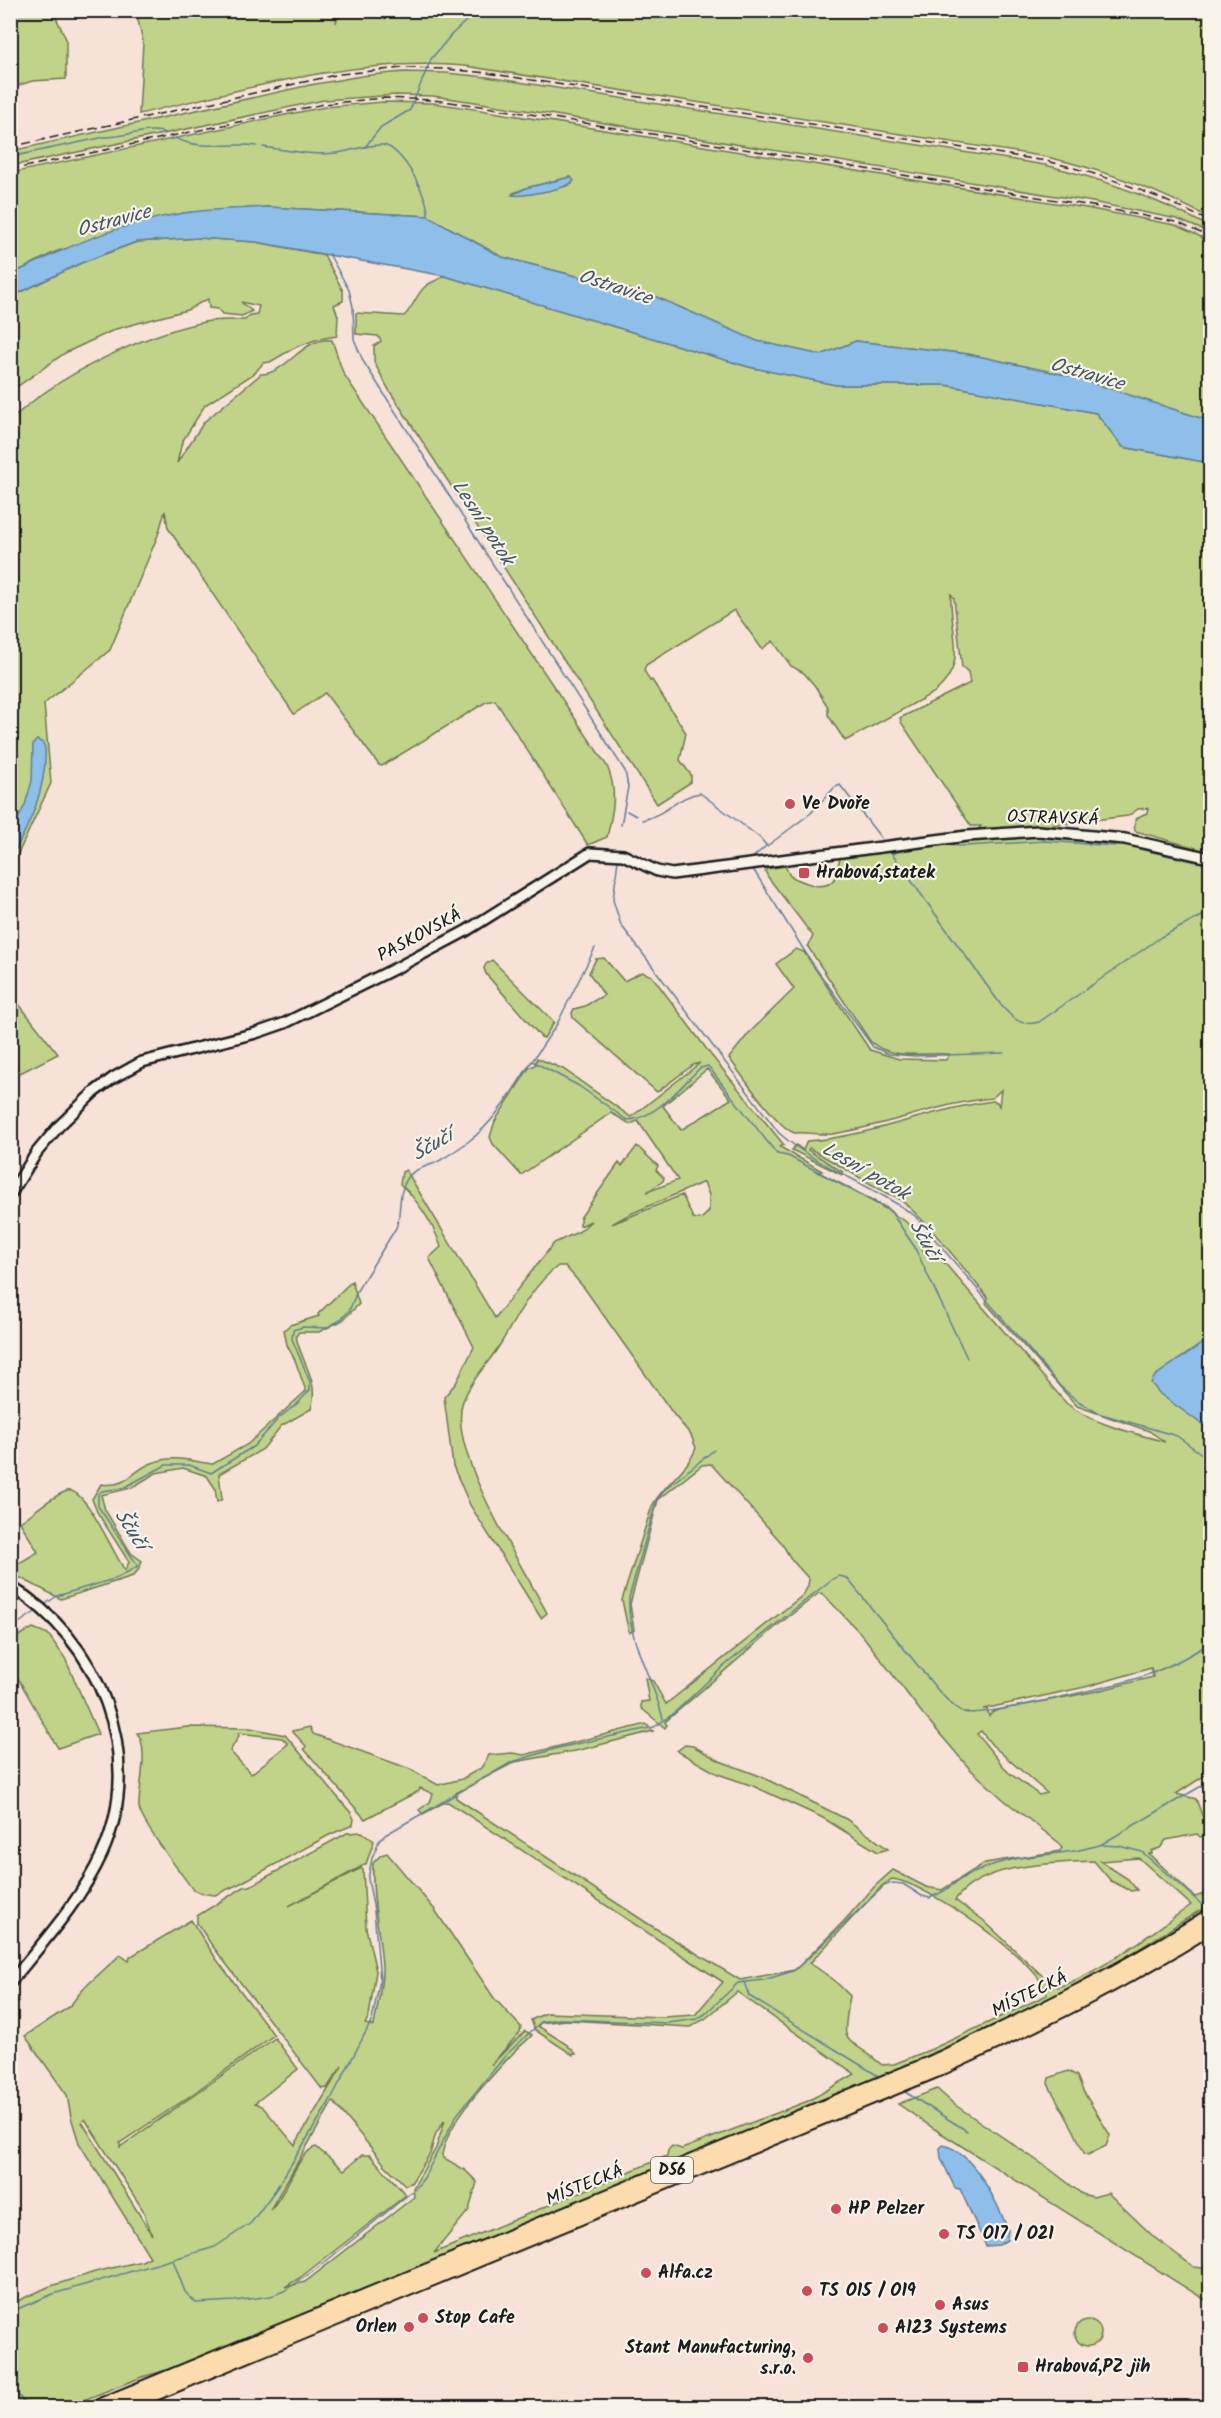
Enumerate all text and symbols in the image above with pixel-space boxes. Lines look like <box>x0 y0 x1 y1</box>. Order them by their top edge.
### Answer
water label: Ostravice <box>73 196 157 247</box>
water label: Ostravice <box>574 261 658 316</box>
water label: Ostravice <box>1046 349 1130 401</box>
water label: Lesní potok <box>442 474 523 574</box>
place label: Ve Dvoře <box>802 790 870 819</box>
marker: Ve Dvoře <box>783 797 797 811</box>
street label: OSTRAVSKÁ <box>1006 803 1100 835</box>
place label: Hrabová,statek <box>816 859 936 888</box>
marker: Hrabová,statek <box>797 866 811 880</box>
street label: PASKOVSKÁ <box>372 901 468 971</box>
water label: Ščučí <box>406 1118 466 1171</box>
water label: Lesní potok <box>815 1134 917 1211</box>
water label: Ščučí <box>900 1215 952 1274</box>
water label: Ščučí <box>105 1503 159 1563</box>
street label: MÍSTECKÁ <box>987 1964 1073 2026</box>
street label: MÍSTECKÁ <box>542 2157 628 2215</box>
road number: D56 <box>651 2157 693 2183</box>
place label: HP Pelzer <box>848 2195 925 2224</box>
marker: HP Pelzer <box>829 2202 843 2216</box>
place label: TS O17 / O21 <box>956 2220 1054 2249</box>
marker: TS O17 / O21 <box>937 2227 951 2241</box>
place label: Alfa.cz <box>658 2259 713 2288</box>
marker: Alfa.cz <box>639 2266 653 2280</box>
place label: TS O15 / O19 <box>819 2277 916 2306</box>
marker: TS O15 / O19 <box>800 2284 814 2298</box>
place label: Asus <box>952 2291 989 2320</box>
marker: Asus <box>933 2298 947 2312</box>
place label: Stop Cafe <box>435 2304 515 2333</box>
marker: Stop Cafe <box>416 2311 430 2325</box>
place label: Orlen <box>356 2313 397 2342</box>
place label: A123 Systems <box>895 2314 1007 2343</box>
marker: Orlen <box>402 2320 416 2334</box>
marker: A123 Systems <box>876 2321 890 2335</box>
place label: Stant Manufacturing, s.r.o. <box>625 2334 796 2384</box>
marker: Stant Manufacturing, s.r.o. <box>801 2351 815 2365</box>
place label: Hrabová,PZ jih <box>1035 2353 1150 2382</box>
marker: Hrabová,PZ jih <box>1016 2360 1030 2374</box>

